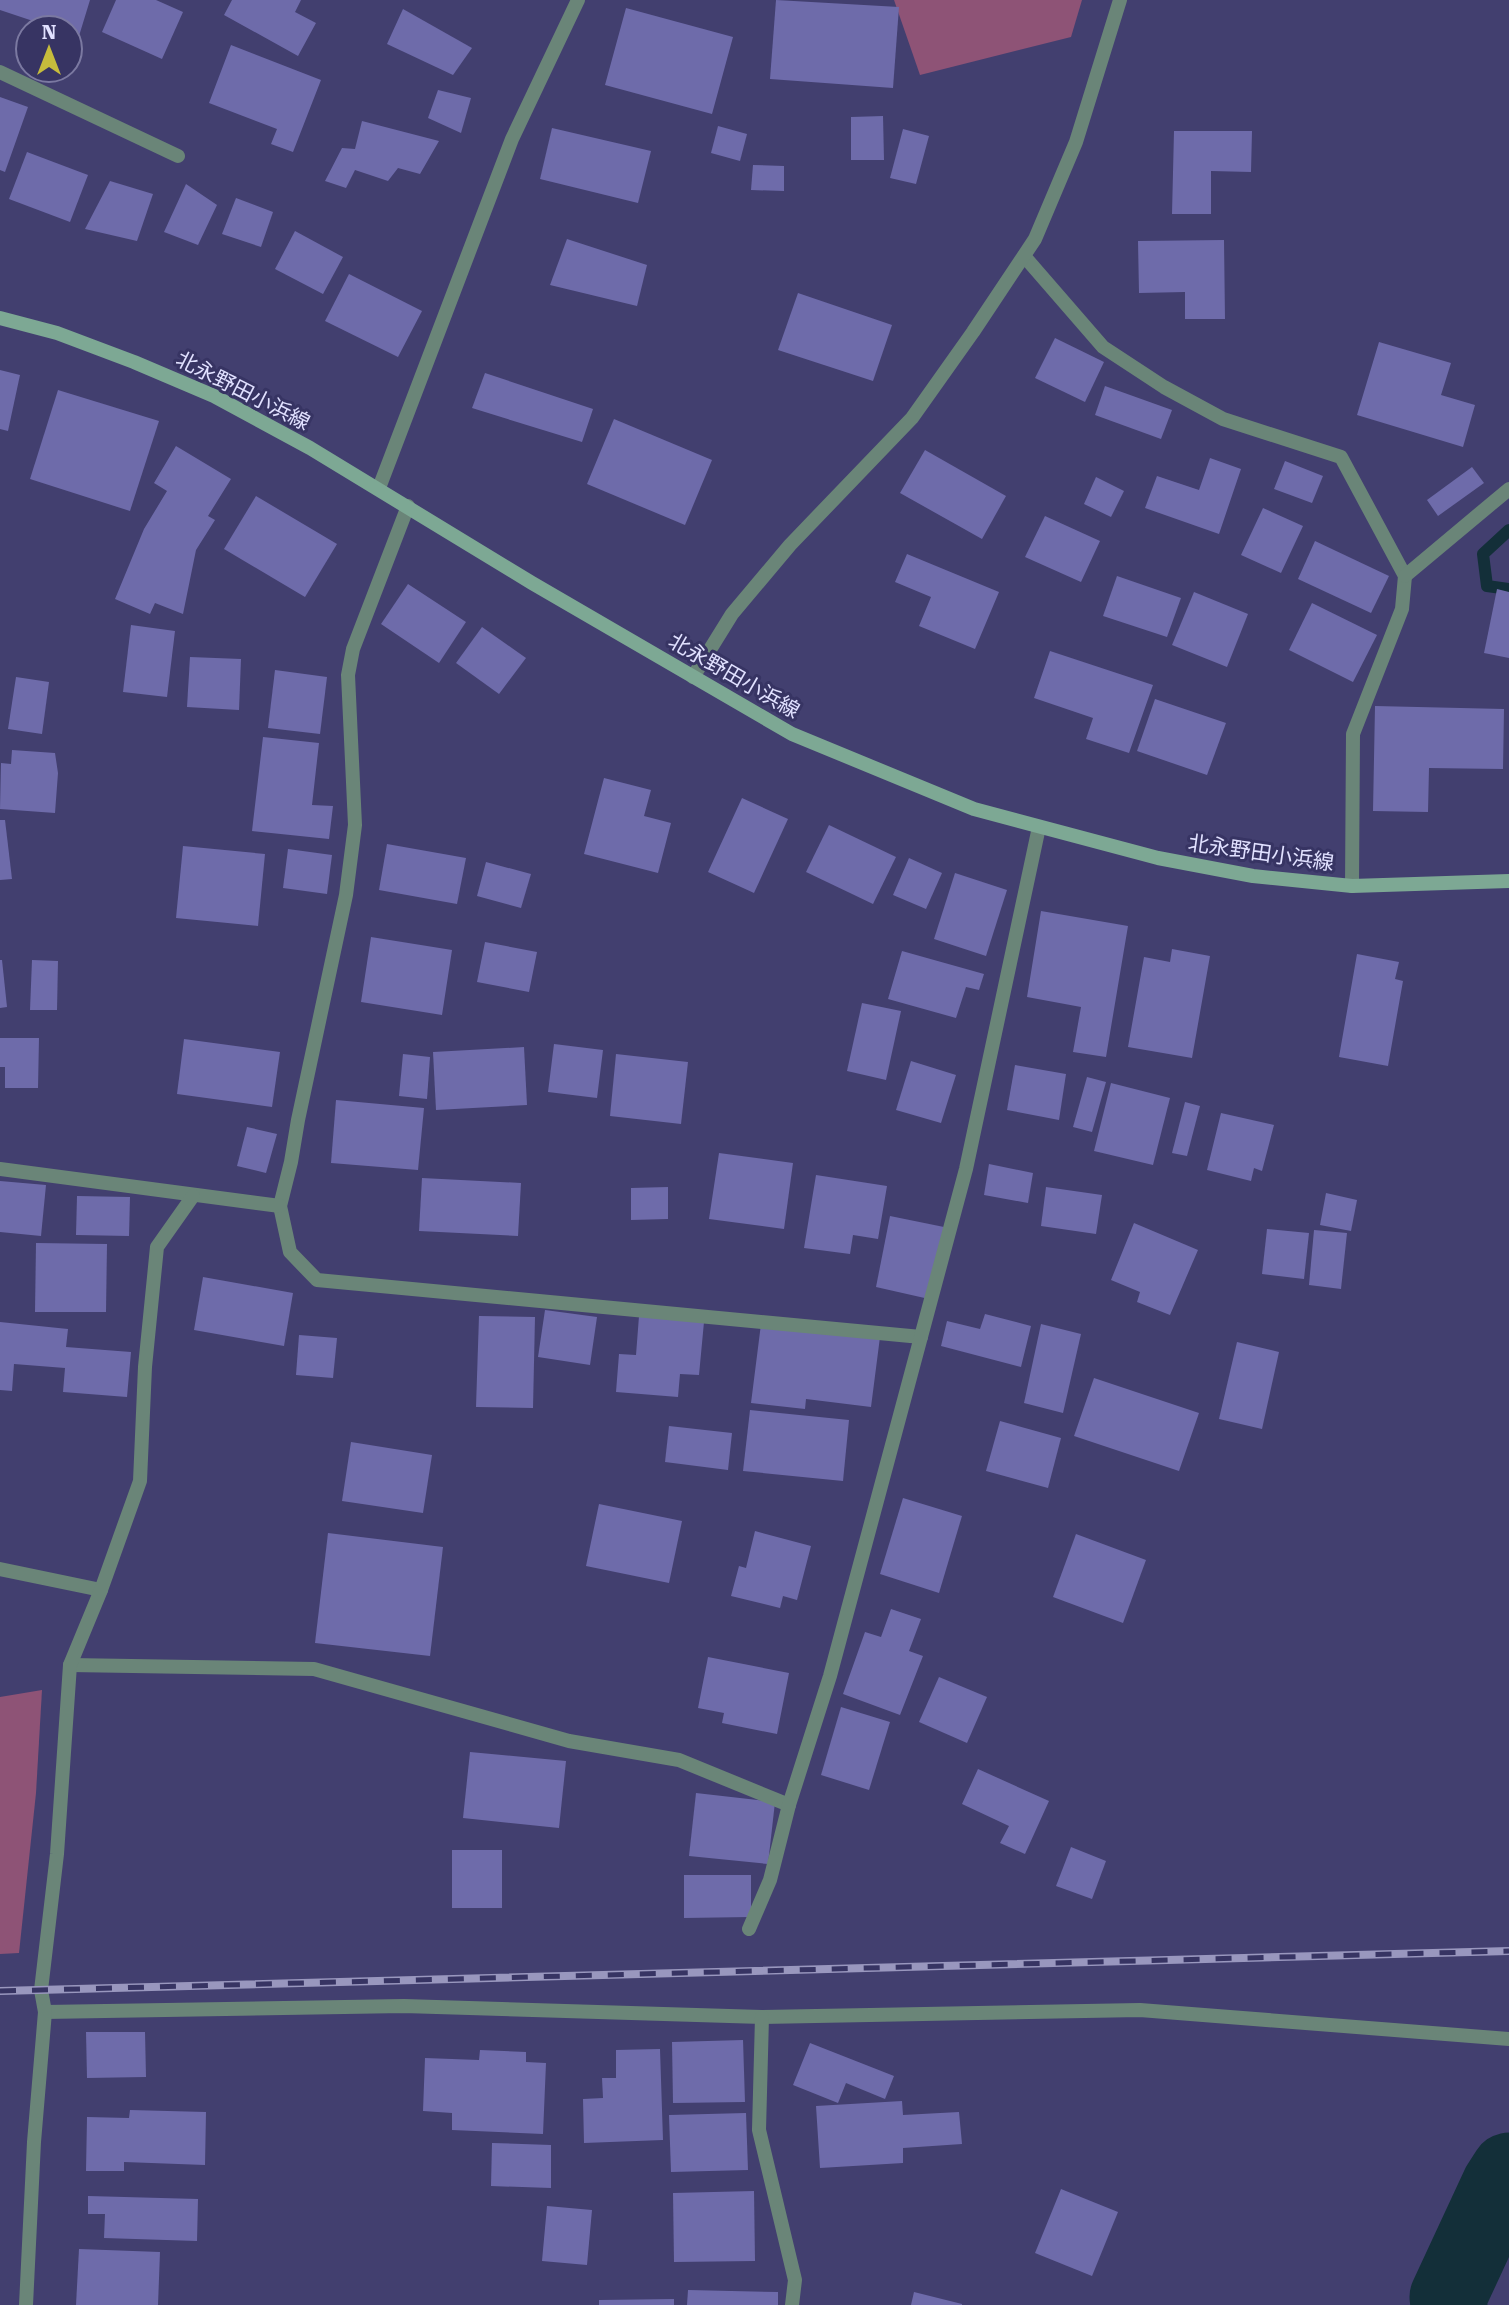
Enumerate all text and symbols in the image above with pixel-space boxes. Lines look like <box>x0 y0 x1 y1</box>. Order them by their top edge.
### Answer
north arrow <box>14 14 84 84</box>
text: N <box>42 21 57 44</box>
street label: 北永野田小浜線 <box>172 347 314 435</box>
street label: 北永野田小浜線 <box>664 629 804 723</box>
street label: 北永野田小浜線 <box>1187 831 1335 875</box>

